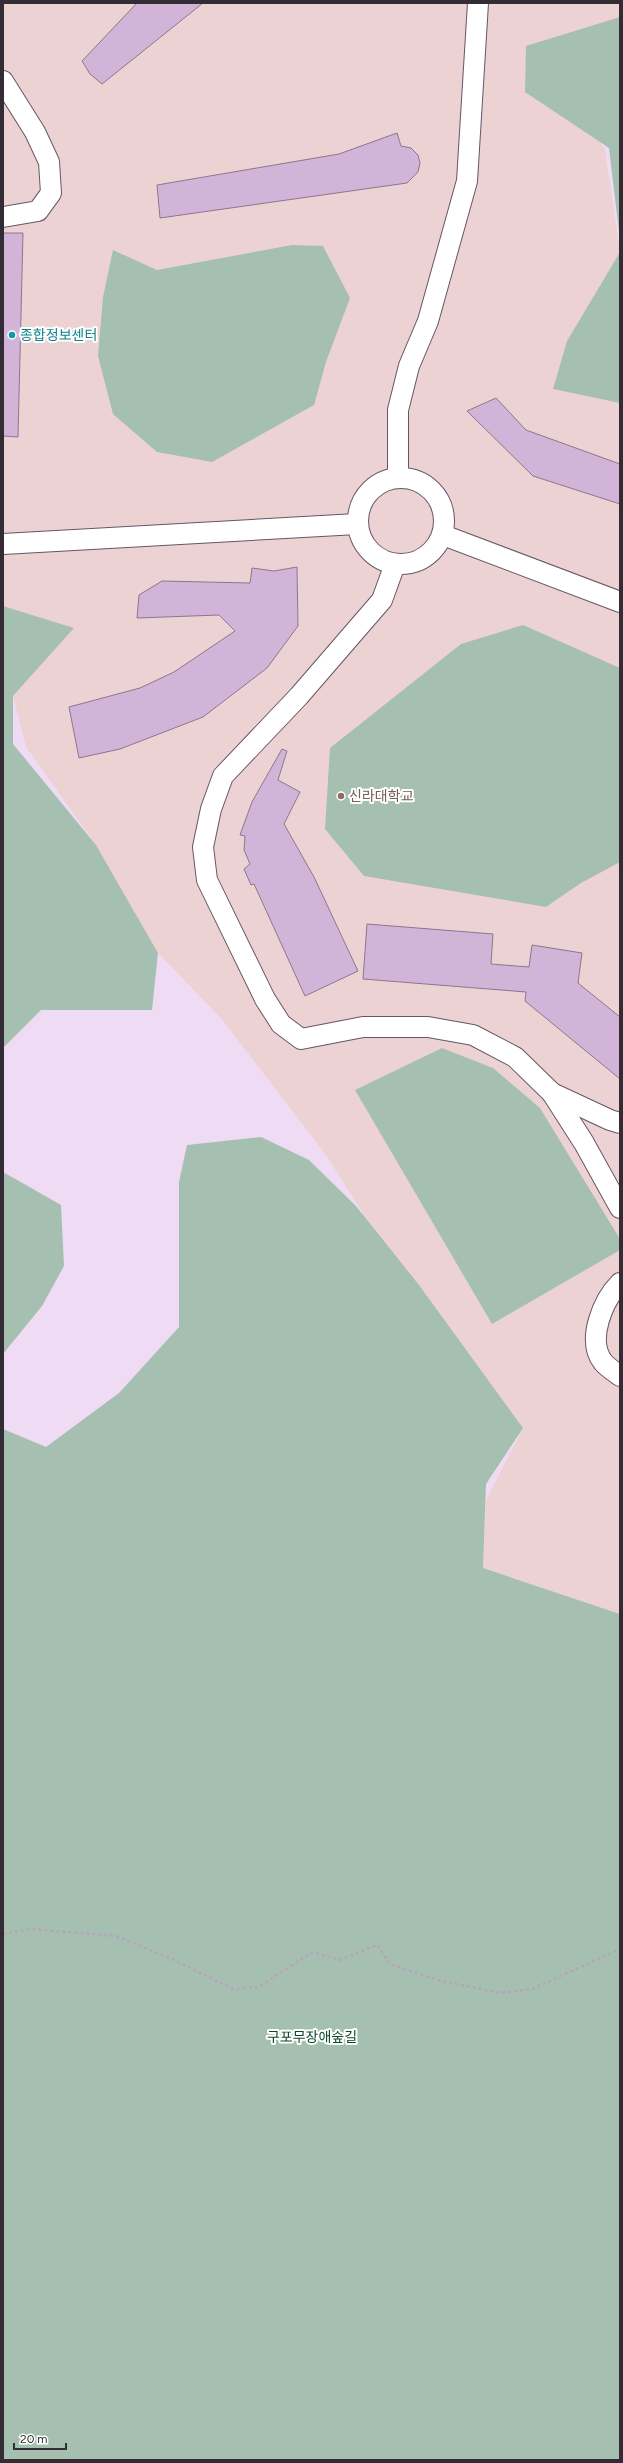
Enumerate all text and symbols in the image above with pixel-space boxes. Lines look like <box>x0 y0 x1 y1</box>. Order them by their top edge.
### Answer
place label: 종합정보센터 <box>20 327 97 344</box>
marker: 종합정보센터 <box>7 330 17 340</box>
place label: 신라대학교 <box>349 788 414 805</box>
marker: 신라대학교 <box>336 791 346 801</box>
park label: 구포무장애숲길 <box>267 2029 357 2046</box>
scale bar <box>14 2425 66 2451</box>
text: 20 m <box>20 2432 48 2446</box>

